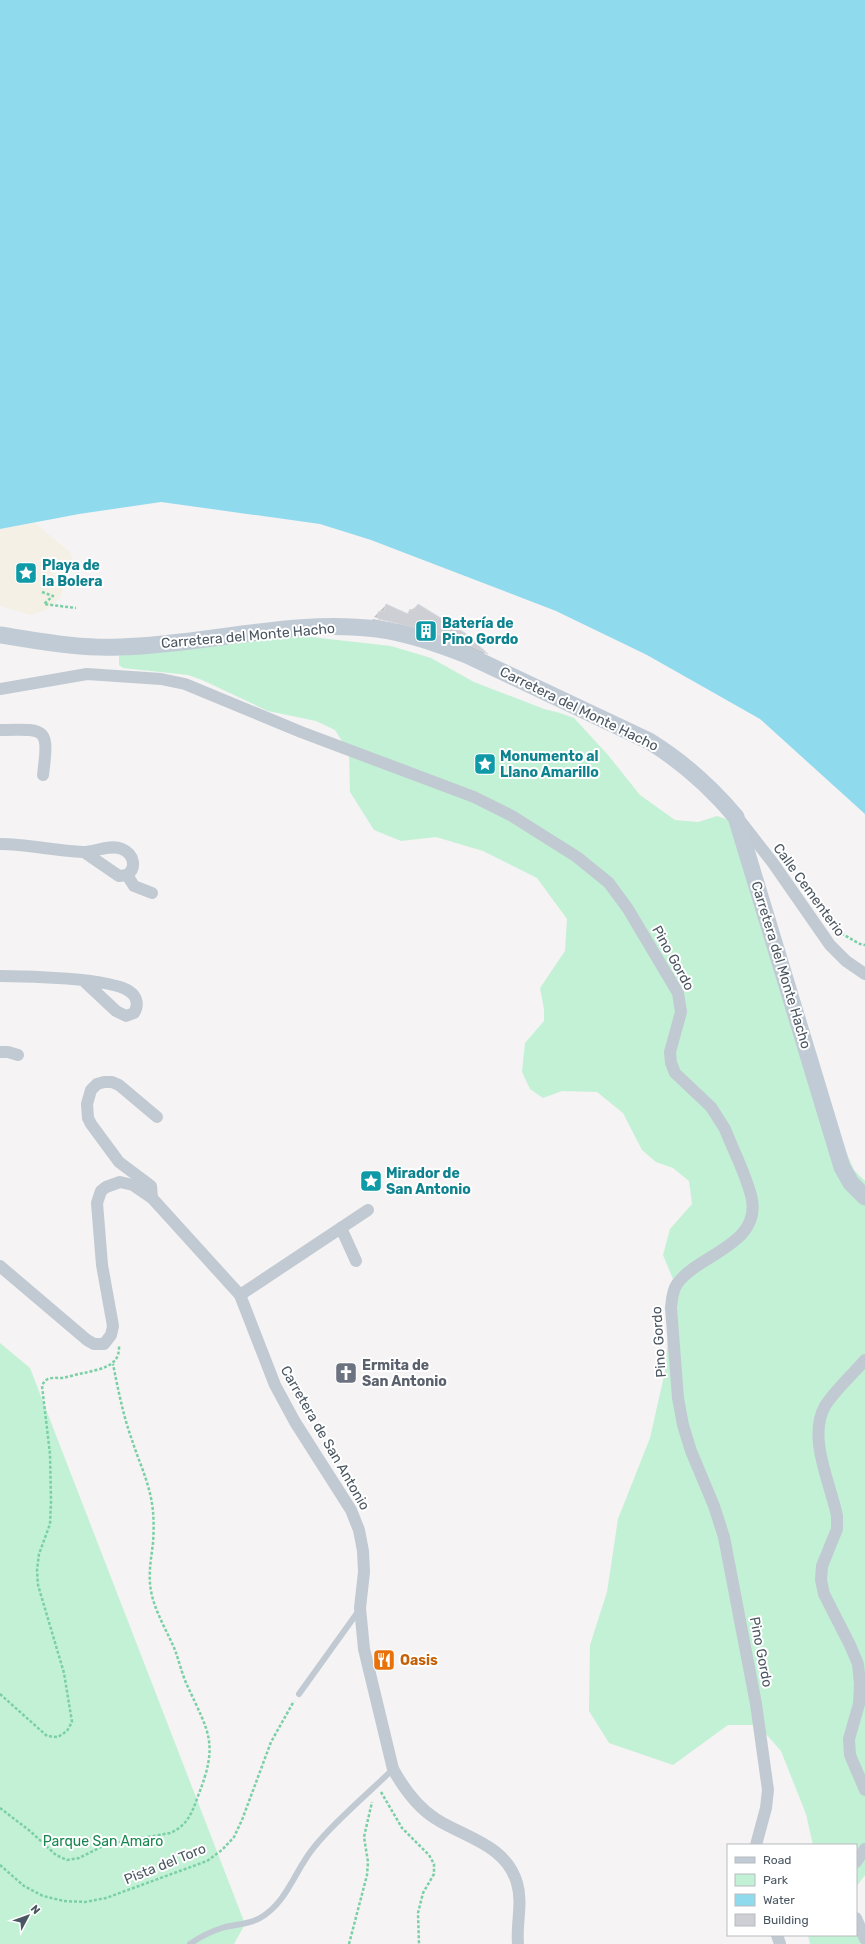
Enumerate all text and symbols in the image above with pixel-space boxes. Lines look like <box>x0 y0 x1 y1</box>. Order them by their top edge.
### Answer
place label: Playa de la Bolera <box>42 557 102 590</box>
place icon: Playa de la Bolera <box>13 560 39 586</box>
place label: Batería de Pino Gordo <box>442 615 518 648</box>
building icon: Batería de Pino Gordo <box>413 618 439 644</box>
street label: Carretera del Monte Hacho <box>160 620 336 652</box>
street label: Carretera del Monte Hacho <box>497 663 661 755</box>
place label: Monumento al Llano Amarillo <box>500 748 599 781</box>
place icon: Monumento al Llano Amarillo <box>472 751 498 777</box>
street label: Calle Cementerio <box>769 840 849 940</box>
street label: Carretera del Monte Hacho <box>747 879 815 1051</box>
street label: Pino Gordo <box>648 923 698 993</box>
place label: Mirador de San Antonio <box>386 1165 471 1198</box>
place icon: Mirador de San Antonio <box>358 1168 384 1194</box>
street label: Pino Gordo <box>648 1306 670 1378</box>
place label: Ermita de San Antonio <box>362 1357 447 1390</box>
church icon: Ermita de San Antonio <box>333 1360 359 1386</box>
street label: Carretera de San Antonio <box>277 1363 373 1513</box>
street label: Pino Gordo <box>746 1615 776 1689</box>
restaurant icon: Oasis <box>371 1647 397 1673</box>
place label: Oasis <box>400 1652 438 1669</box>
park label: Parque San Amaro <box>43 1833 163 1850</box>
street label: Pista del Toro <box>122 1840 208 1888</box>
legend <box>727 1844 857 1936</box>
text: Road <box>763 1853 791 1867</box>
text: Park <box>763 1873 789 1887</box>
text: Water <box>763 1893 795 1907</box>
north arrow <box>8 1896 48 1936</box>
text: N <box>28 1903 43 1917</box>
text: Building <box>763 1913 809 1927</box>

